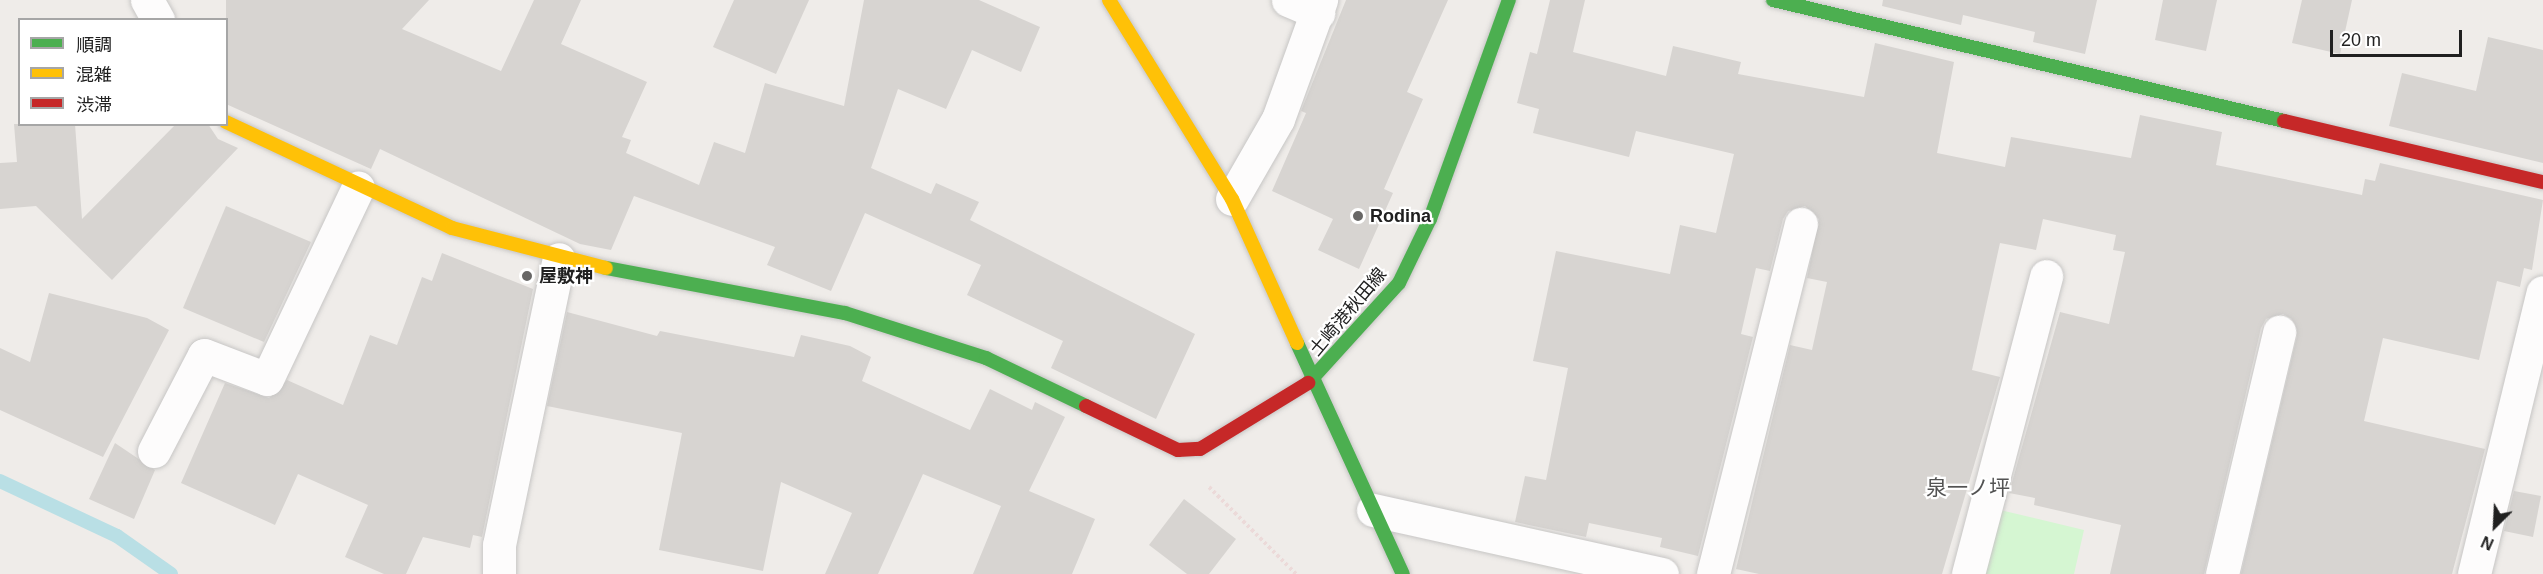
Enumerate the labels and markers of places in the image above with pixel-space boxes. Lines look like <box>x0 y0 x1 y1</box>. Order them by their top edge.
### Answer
place label: Rodina <box>1370 205 1431 227</box>
marker: Rodina <box>1351 209 1365 223</box>
place label: 屋敷神 <box>539 265 593 287</box>
marker: 屋敷神 <box>520 269 534 283</box>

